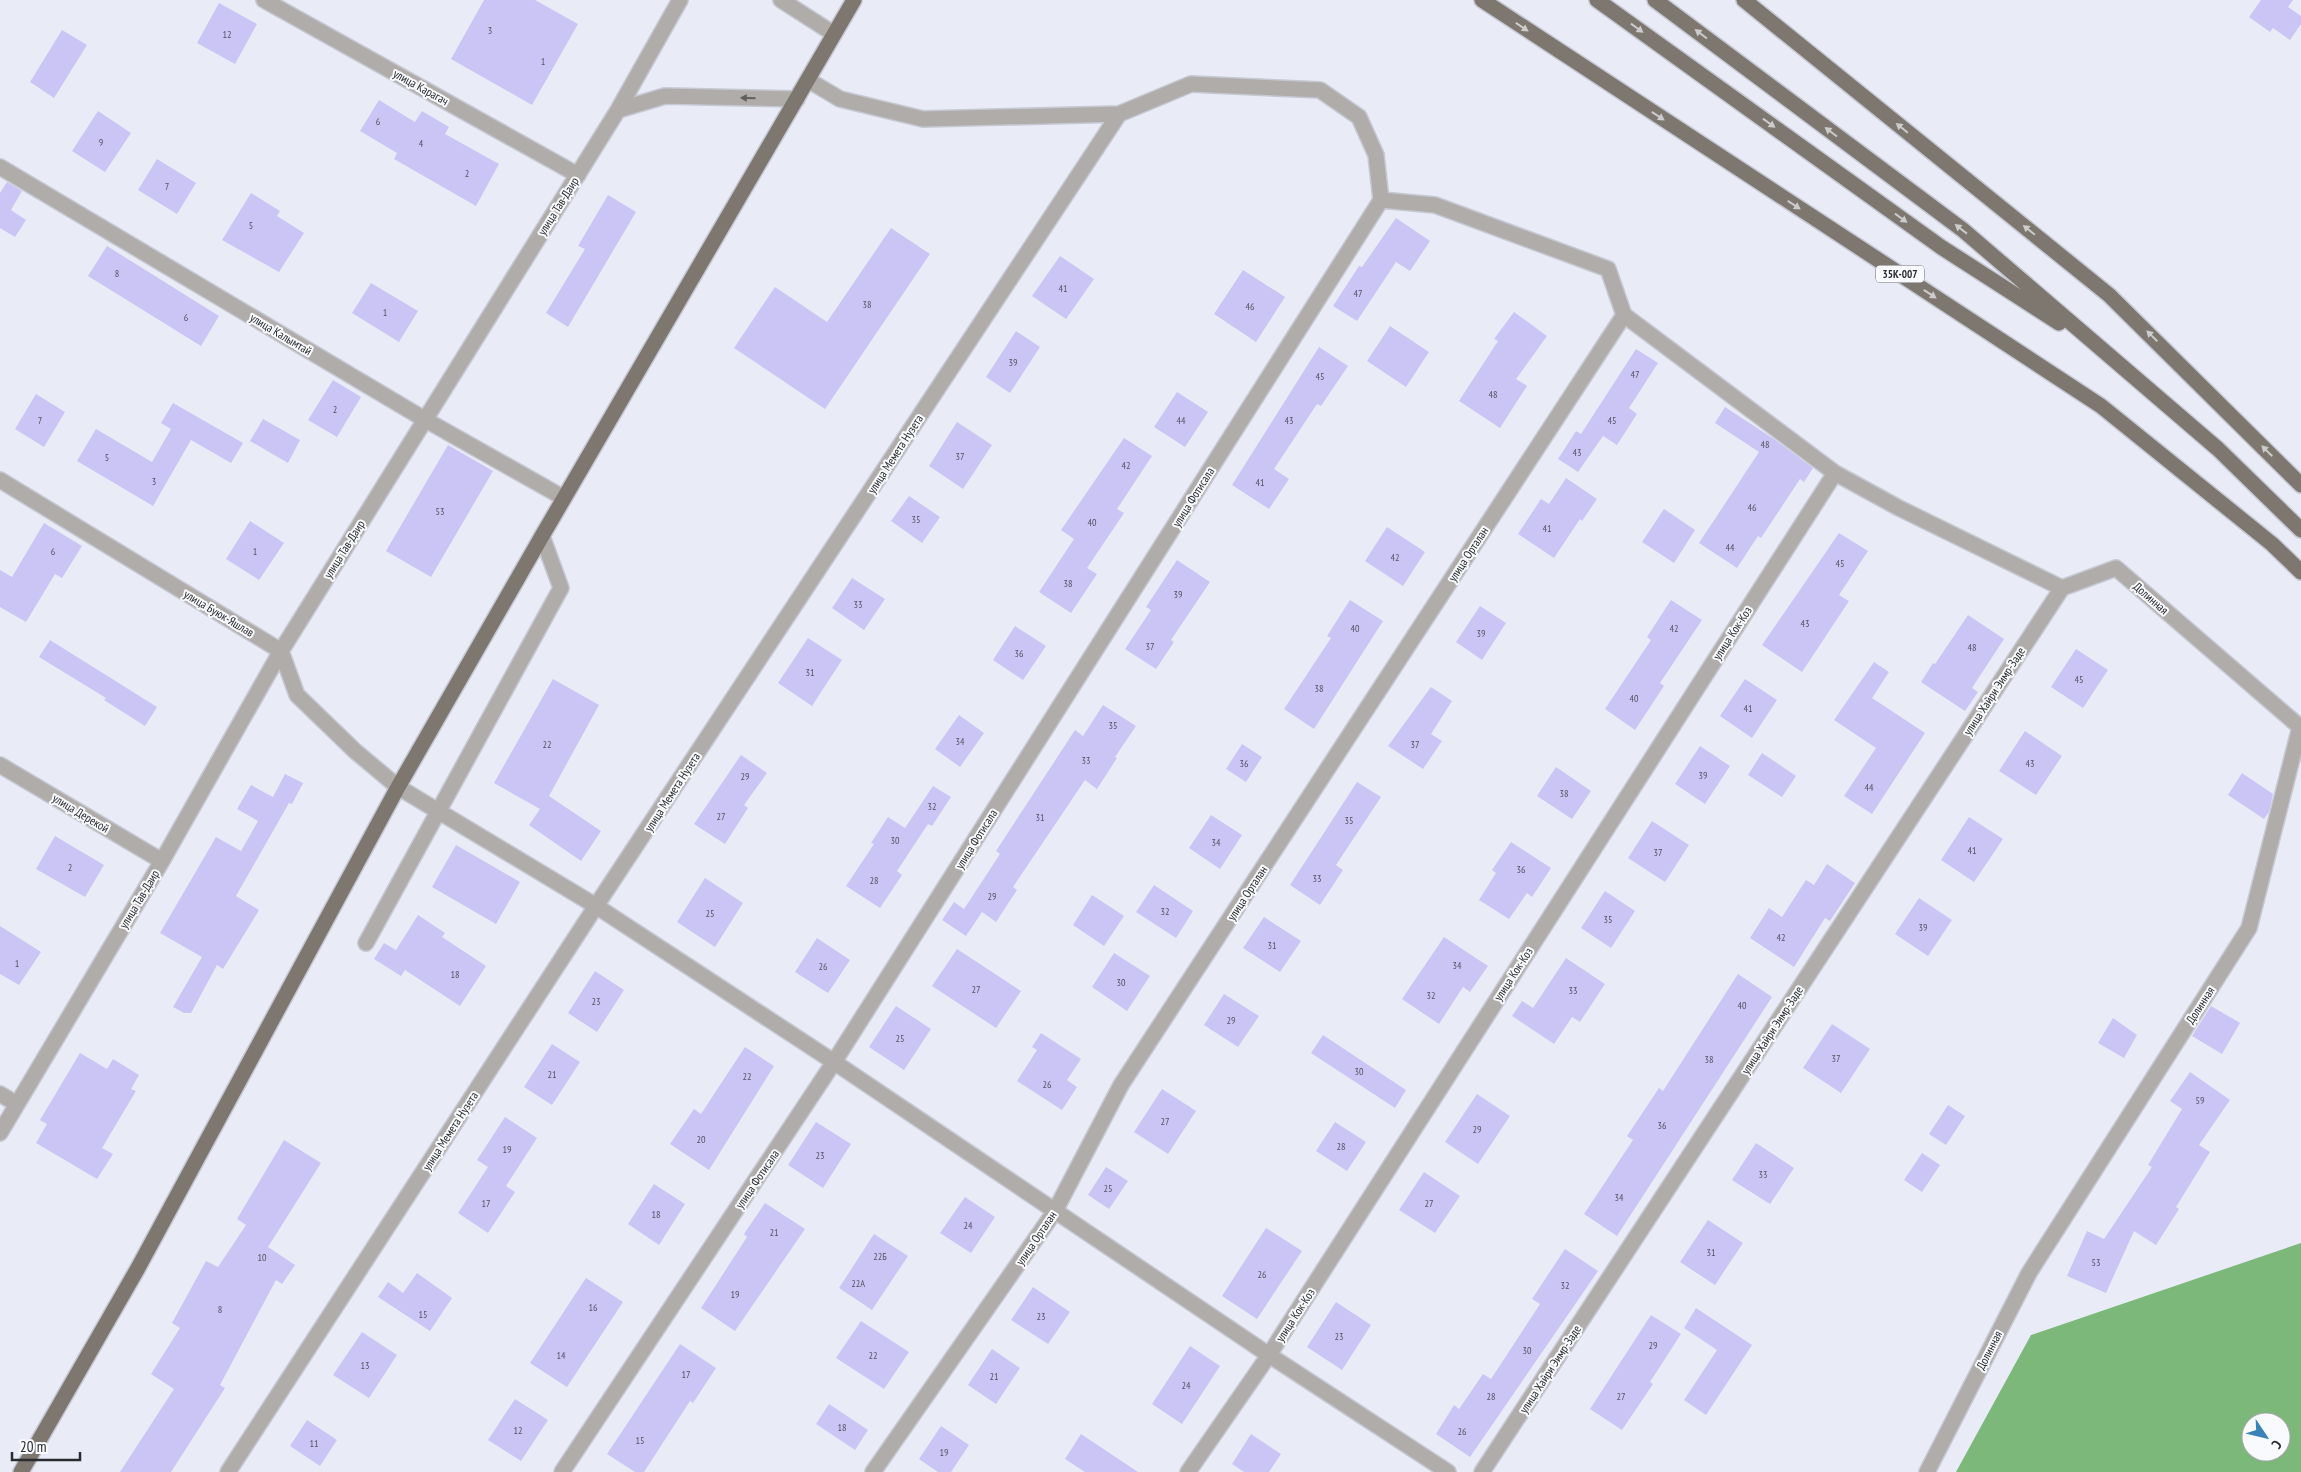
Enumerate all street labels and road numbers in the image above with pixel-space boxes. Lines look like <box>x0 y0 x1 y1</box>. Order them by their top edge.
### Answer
street label: улица Карагач <box>391 66 452 108</box>
street label: улица Тав-Даир <box>534 174 582 238</box>
road number: 35К-007 <box>1876 266 1924 282</box>
street label: улица Калымтай <box>247 310 315 358</box>
street label: улица Мемета Нузета <box>864 412 926 496</box>
street label: улица Фотисала <box>1169 464 1217 530</box>
street label: улица Тав-Даир <box>320 517 368 581</box>
street label: улица Орталан <box>1445 524 1491 584</box>
street label: Долинная <box>2130 579 2172 618</box>
street label: улица Буюк-Яшлав <box>181 586 257 640</box>
street label: улица Кок-Коз <box>1709 604 1755 662</box>
street label: улица Хайри Эимр-Заде <box>1960 644 2028 738</box>
street label: улица Мемета Нузета <box>641 750 703 834</box>
street label: улица Дерекой <box>50 790 112 836</box>
street label: улица Фотисала <box>952 806 1000 872</box>
street label: улица Орталан <box>1224 863 1270 923</box>
street label: улица Тав-Даир <box>116 867 162 931</box>
street label: улица Кок-Коз <box>1490 945 1536 1003</box>
street label: улица Хайри Эимр-Заде <box>1738 983 1806 1077</box>
street label: Долинная <box>2182 983 2218 1026</box>
street label: улица Мемета Нузета <box>419 1089 481 1173</box>
street label: улица Фотисала <box>732 1147 782 1211</box>
street label: улица Орталан <box>1012 1208 1060 1268</box>
street label: улица Кок-Коз <box>1272 1286 1318 1344</box>
street label: улица Хайри Эимр-Заде <box>1516 1322 1584 1416</box>
street label: Долинная <box>1973 1328 2005 1372</box>

